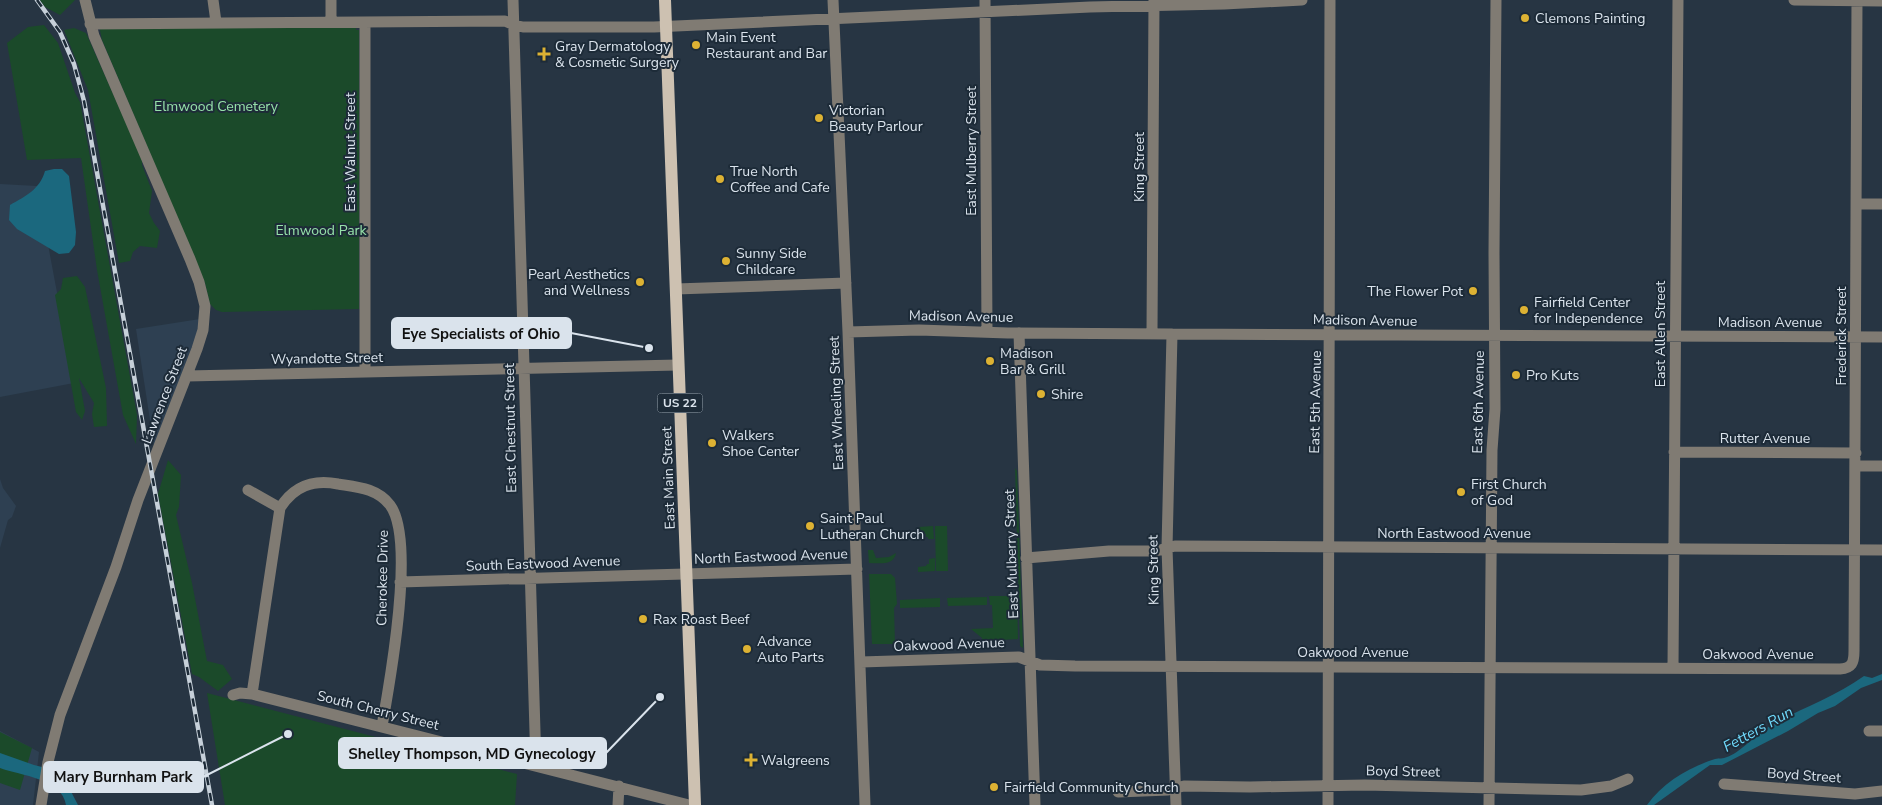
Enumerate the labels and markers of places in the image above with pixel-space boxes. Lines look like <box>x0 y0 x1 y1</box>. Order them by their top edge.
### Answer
place label: Clemons Painting <box>1535 9 1645 28</box>
marker: Clemons Painting <box>1519 12 1531 24</box>
place label: Main Event Restaurant and Bar <box>706 28 827 63</box>
place label: Gray Dermatology & Cosmetic Surgery <box>555 37 680 72</box>
marker: Main Event Restaurant and Bar <box>690 39 702 51</box>
marker: Gray Dermatology & Cosmetic Surgery <box>537 47 551 61</box>
place label: Victorian Beauty Parlour <box>828 101 923 136</box>
marker: Victorian Beauty Parlour <box>813 112 825 124</box>
place label: True North Coffee and Cafe <box>730 162 830 197</box>
marker: True North Coffee and Cafe <box>714 173 726 185</box>
place label: Sunny Side Childcare <box>736 244 807 279</box>
marker: Sunny Side Childcare <box>720 255 732 267</box>
place label: Pearl Aesthetics and Wellness <box>528 265 630 300</box>
marker: Pearl Aesthetics and Wellness <box>634 276 646 288</box>
place label: The Flower Pot <box>1367 282 1463 301</box>
marker: The Flower Pot <box>1467 285 1479 297</box>
place label: Fairfield Center for Independence <box>1534 293 1643 328</box>
marker: Fairfield Center for Independence <box>1518 304 1530 316</box>
callout: Eye Specialists of Ohio <box>392 318 571 348</box>
place label: Madison Bar & Grill <box>1000 344 1066 379</box>
marker: Madison Bar & Grill <box>984 355 996 367</box>
place label: Pro Kuts <box>1526 366 1579 385</box>
marker: Pro Kuts <box>1510 369 1522 381</box>
place label: Shire <box>1051 385 1083 404</box>
marker: Shire <box>1035 388 1047 400</box>
place label: Walkers Shoe Center <box>722 426 799 461</box>
marker: Walkers Shoe Center <box>706 437 718 449</box>
place label: First Church of God <box>1471 475 1547 510</box>
marker: First Church of God <box>1455 486 1467 498</box>
place label: Saint Paul Lutheran Church <box>820 509 924 544</box>
marker: Saint Paul Lutheran Church <box>804 520 816 532</box>
place label: Rax Roast Beef <box>653 610 750 629</box>
marker: Rax Roast Beef <box>637 613 649 625</box>
place label: Advance Auto Parts <box>757 632 824 667</box>
marker: Advance Auto Parts <box>741 643 753 655</box>
callout: Shelley Thompson, MD Gynecology <box>339 738 606 768</box>
place label: Walgreens <box>761 751 830 770</box>
marker: Walgreens <box>745 754 757 766</box>
callout: Mary Burnham Park <box>44 762 203 792</box>
place label: Fairfield Community Church <box>1004 778 1179 797</box>
marker: Fairfield Community Church <box>988 781 1000 793</box>

